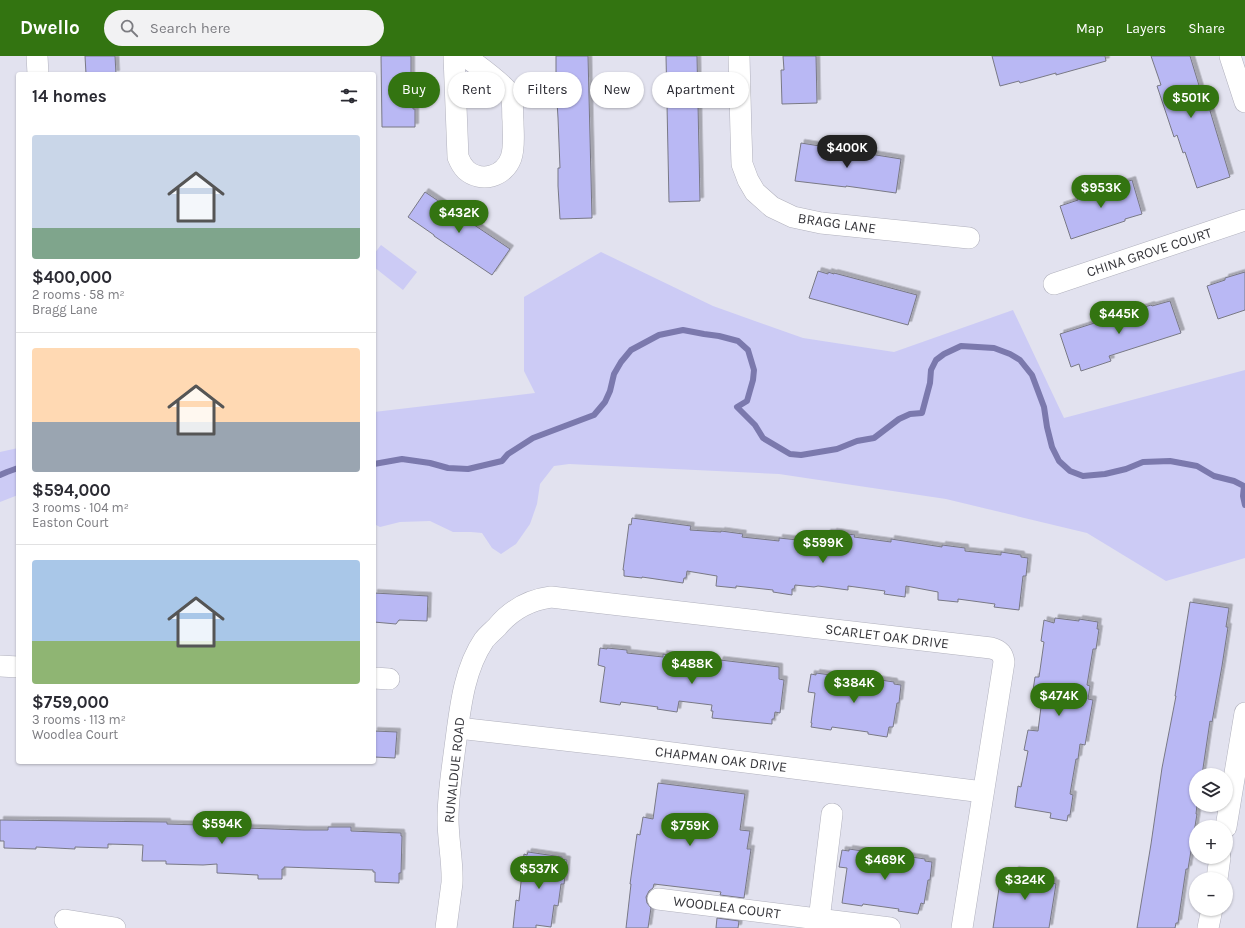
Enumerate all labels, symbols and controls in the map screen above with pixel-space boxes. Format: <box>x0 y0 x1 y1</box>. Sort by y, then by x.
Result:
search box <box>104 10 384 46</box>
text: Dwello <box>20 17 80 39</box>
icon: search <box>118 17 140 39</box>
text: Search here <box>150 19 231 37</box>
text: Map <box>1076 20 1104 37</box>
text: Layers <box>1126 20 1166 37</box>
text: Share <box>1188 20 1225 37</box>
chip: Buy <box>388 72 440 108</box>
chip: Rent <box>448 72 505 108</box>
chip: Filters <box>513 72 582 108</box>
chip: New <box>590 72 644 108</box>
chip: Apartment <box>652 72 749 108</box>
icon: filters <box>338 85 360 107</box>
pin: $501K <box>1163 85 1219 119</box>
text: 14 homes <box>32 86 107 106</box>
text: $501K <box>1172 90 1210 105</box>
pin: $400K <box>819 135 875 169</box>
text: $400K <box>826 140 868 155</box>
icon: home <box>160 161 232 233</box>
pin: $953K <box>1073 175 1129 209</box>
text: $953K <box>1080 180 1122 195</box>
pin: $432K <box>431 200 487 234</box>
text: $432K <box>438 205 480 220</box>
street label: BRAGG LANE <box>797 210 877 237</box>
street label: CHINA GROVE COURT <box>1084 224 1214 281</box>
text: $400,000 <box>32 267 112 287</box>
text: 2 rooms · 58 m² <box>32 287 125 302</box>
pin: $445K <box>1091 301 1147 335</box>
text: Bragg Lane <box>32 302 97 317</box>
text: $445K <box>1099 306 1139 321</box>
icon: home <box>160 374 232 446</box>
text: $594,000 <box>32 480 111 500</box>
text: 3 rooms · 104 m² <box>32 500 129 515</box>
text: Easton Court <box>32 515 109 530</box>
pin: $599K <box>795 530 851 564</box>
text: $599K <box>803 535 843 550</box>
icon: home <box>160 586 232 658</box>
street label: SCARLET OAK DRIVE <box>824 620 950 653</box>
pin: $488K <box>664 651 720 685</box>
text: $488K <box>671 656 713 671</box>
pin: $384K <box>826 670 882 704</box>
text: $384K <box>833 675 875 690</box>
pin: $474K <box>1031 683 1087 717</box>
text: $474K <box>1039 688 1079 703</box>
text: $759,000 <box>32 692 109 712</box>
text: 3 rooms · 113 m² <box>32 712 126 727</box>
street label: RUNALDUE ROAD <box>440 716 469 824</box>
text: Woodlea Court <box>32 727 118 742</box>
street label: CHAPMAN OAK DRIVE <box>654 743 788 776</box>
map controls <box>1189 768 1233 916</box>
button: layers <box>1189 768 1233 812</box>
pin: $594K <box>194 811 250 845</box>
pin: $759K <box>662 813 718 847</box>
text: $594K <box>202 816 242 831</box>
text: $759K <box>670 818 710 833</box>
button: + <box>1189 820 1233 864</box>
pin: $469K <box>857 847 913 881</box>
text: $469K <box>864 852 906 867</box>
pin: $537K <box>511 856 567 890</box>
text: $537K <box>519 861 559 876</box>
pin: $324K <box>997 867 1053 901</box>
text: $324K <box>1004 872 1046 887</box>
button: − <box>1189 872 1233 916</box>
street label: WOODLEA COURT <box>672 892 782 923</box>

